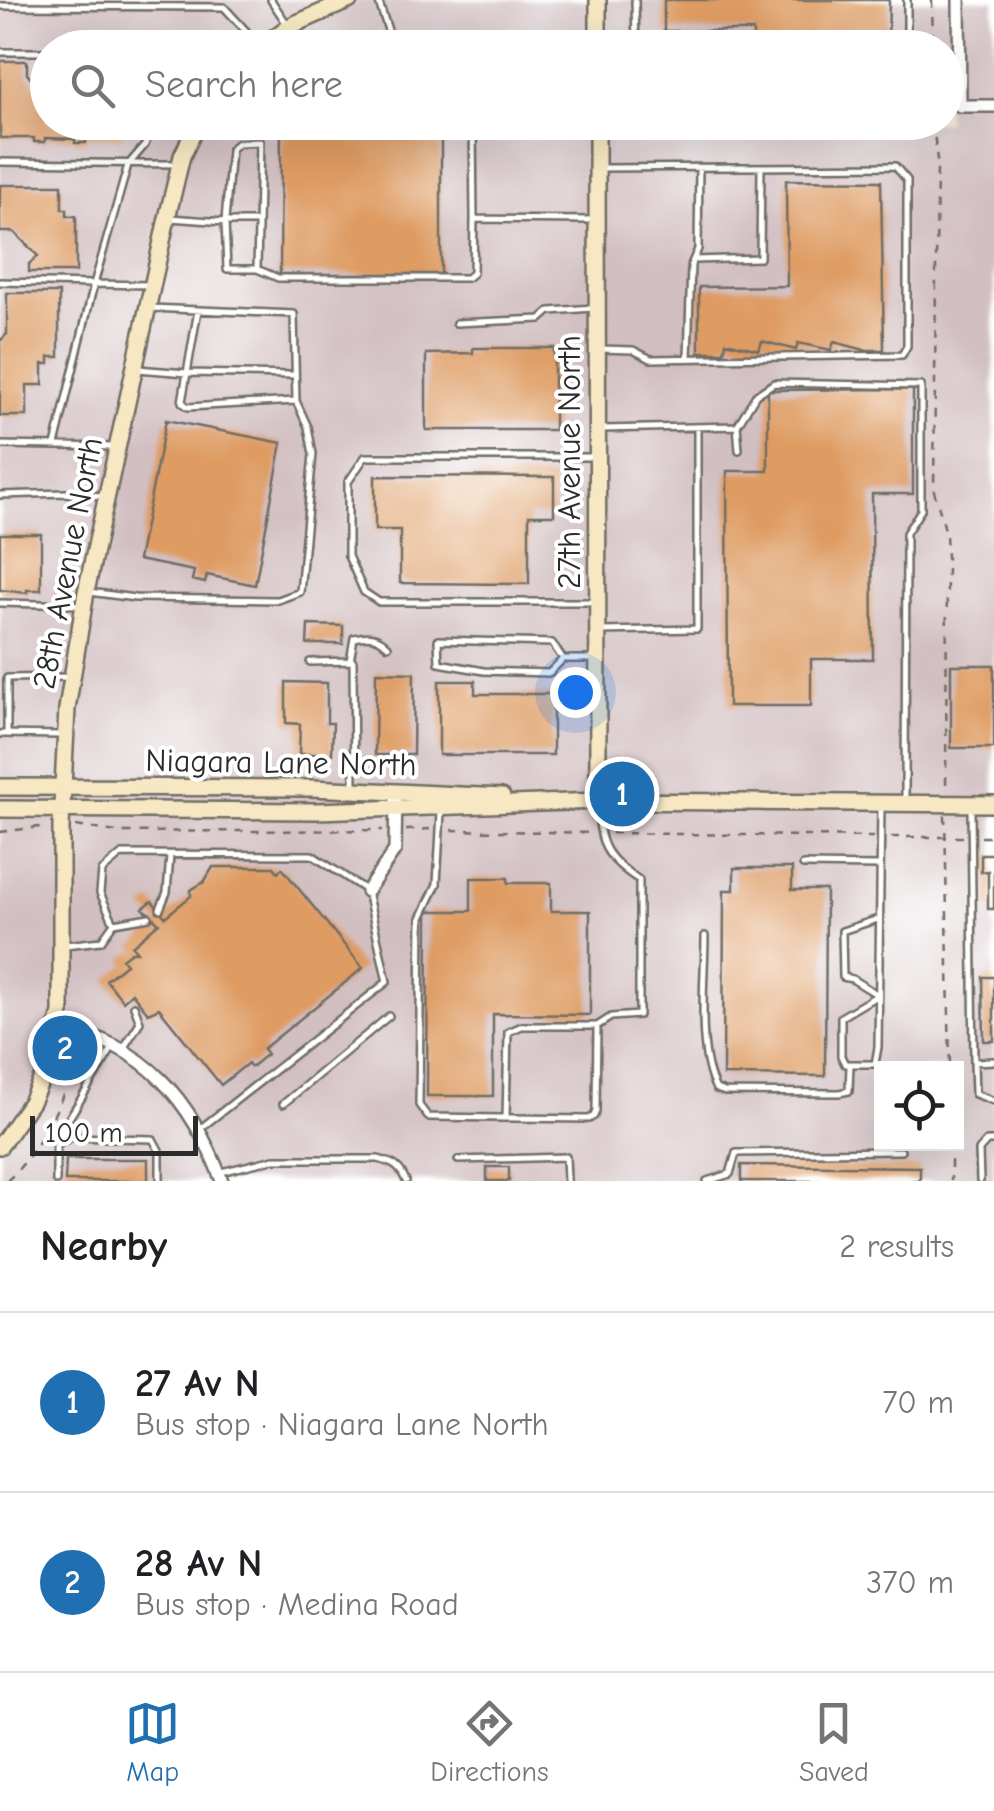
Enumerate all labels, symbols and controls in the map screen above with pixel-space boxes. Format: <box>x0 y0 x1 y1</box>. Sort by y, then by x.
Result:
search box <box>30 30 964 140</box>
icon: search <box>65 58 120 113</box>
text: Search here <box>145 63 343 107</box>
street label: 27th Avenue North <box>551 335 588 589</box>
street label: 28th Avenue North <box>25 434 110 692</box>
your location <box>550 667 601 718</box>
street label: Niagara Lane North <box>145 742 417 783</box>
pin: 1 <box>590 756 654 832</box>
pin: 2 <box>32 1010 98 1086</box>
map controls <box>874 1061 964 1151</box>
button: locate <box>874 1061 964 1151</box>
scale bar <box>30 1111 198 1156</box>
text: 100 m <box>45 1117 123 1149</box>
text: Nearby <box>40 1222 167 1271</box>
text: 2 results <box>839 1228 954 1265</box>
text: 27 Av N <box>135 1362 260 1406</box>
text: 1 <box>66 1384 79 1421</box>
text: 70 m <box>882 1384 954 1421</box>
text: Bus stop · Niagara Lane North <box>135 1406 549 1443</box>
text: 28 Av N <box>135 1542 262 1586</box>
text: 2 <box>65 1564 80 1601</box>
text: 370 m <box>866 1564 954 1601</box>
text: Bus stop · Medina Road <box>135 1586 459 1623</box>
tab: Map <box>125 1696 180 1788</box>
tab: Directions <box>430 1696 549 1788</box>
tab: Saved <box>799 1696 869 1788</box>

